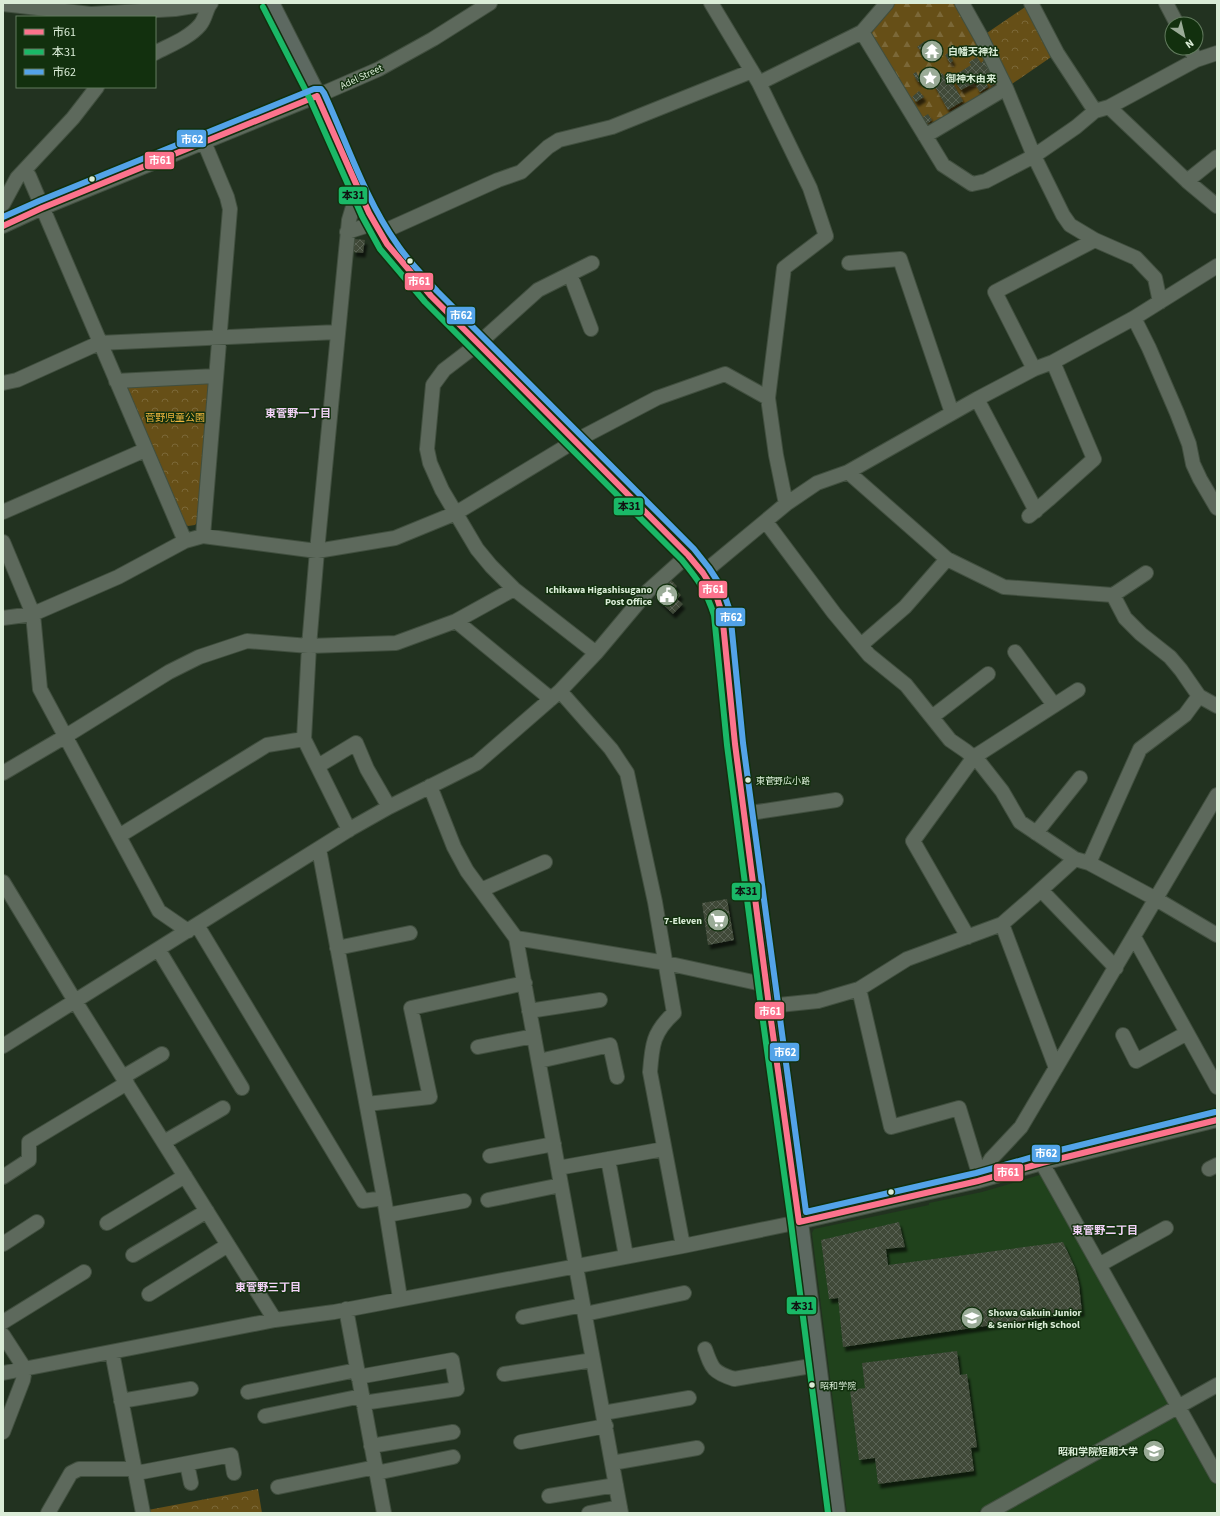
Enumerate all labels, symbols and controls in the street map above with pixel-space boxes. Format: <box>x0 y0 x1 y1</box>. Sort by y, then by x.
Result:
legend <box>16 16 156 88</box>
north arrow <box>1164 16 1204 56</box>
text: 市61 <box>52 24 76 41</box>
text: N <box>1182 36 1197 52</box>
temple icon: 白幡天神社 <box>919 38 945 64</box>
text: 本31 <box>52 44 76 61</box>
place label: 白幡天神社 <box>948 45 999 59</box>
street label: Adel Street <box>338 61 386 93</box>
text: 市62 <box>52 64 76 81</box>
place icon: 御神木由来 <box>917 65 943 91</box>
place label: 御神木由来 <box>945 72 996 86</box>
line badge: 市62 <box>176 129 207 148</box>
text: 市62 <box>181 132 203 147</box>
line badge: 市61 <box>144 151 175 170</box>
text: 市61 <box>149 153 171 168</box>
unlabelled marker <box>87 174 97 184</box>
line badge: 本31 <box>338 186 368 205</box>
text: 本31 <box>342 188 364 203</box>
unlabelled marker <box>405 256 415 266</box>
line badge: 市61 <box>404 272 434 291</box>
text: 市61 <box>408 274 430 289</box>
line badge: 市62 <box>446 306 476 325</box>
text: 市62 <box>450 308 472 323</box>
district label: 東菅野一丁目 <box>265 406 331 421</box>
park label: 菅野児童公園 <box>145 411 205 425</box>
line badge: 本31 <box>613 497 644 516</box>
text: 本31 <box>618 499 640 514</box>
line badge: 市61 <box>698 580 728 599</box>
public building icon: Ichikawa Higashisugano Post Office <box>654 582 680 608</box>
text: 市61 <box>702 582 724 597</box>
place label: Ichikawa Higashisugano Post Office <box>546 583 652 609</box>
line badge: 市62 <box>715 607 746 627</box>
text: 市62 <box>720 610 742 625</box>
marker: 東菅野広小路 <box>743 775 753 785</box>
place label: 東菅野広小路 <box>756 775 810 788</box>
line badge: 本31 <box>731 882 761 901</box>
text: 本31 <box>735 884 757 899</box>
supermarket icon: 7-Eleven <box>705 907 731 933</box>
place label: 7-Eleven <box>664 914 702 928</box>
line badge: 市61 <box>754 1001 785 1020</box>
text: 市61 <box>759 1004 781 1019</box>
line badge: 市62 <box>769 1042 800 1062</box>
text: 市62 <box>774 1045 796 1060</box>
line badge: 市62 <box>1031 1144 1061 1163</box>
text: 市62 <box>1035 1146 1057 1161</box>
line badge: 市61 <box>993 1163 1024 1182</box>
text: 市61 <box>997 1165 1019 1180</box>
unlabelled marker <box>886 1187 896 1197</box>
district label: 東菅野二丁目 <box>1072 1223 1138 1238</box>
district label: 東菅野三丁目 <box>235 1280 301 1295</box>
line badge: 本31 <box>786 1296 817 1315</box>
text: 本31 <box>791 1299 813 1314</box>
school or university icon: Showa Gakuin Junior & Senior High School <box>959 1305 985 1331</box>
place label: Showa Gakuin Junior & Senior High School <box>988 1306 1082 1332</box>
marker: 昭和学院 <box>807 1380 817 1390</box>
place label: 昭和学院 <box>820 1380 856 1393</box>
school or university icon: 昭和学院短期大学 <box>1141 1438 1167 1464</box>
place label: 昭和学院短期大学 <box>1058 1445 1138 1459</box>

